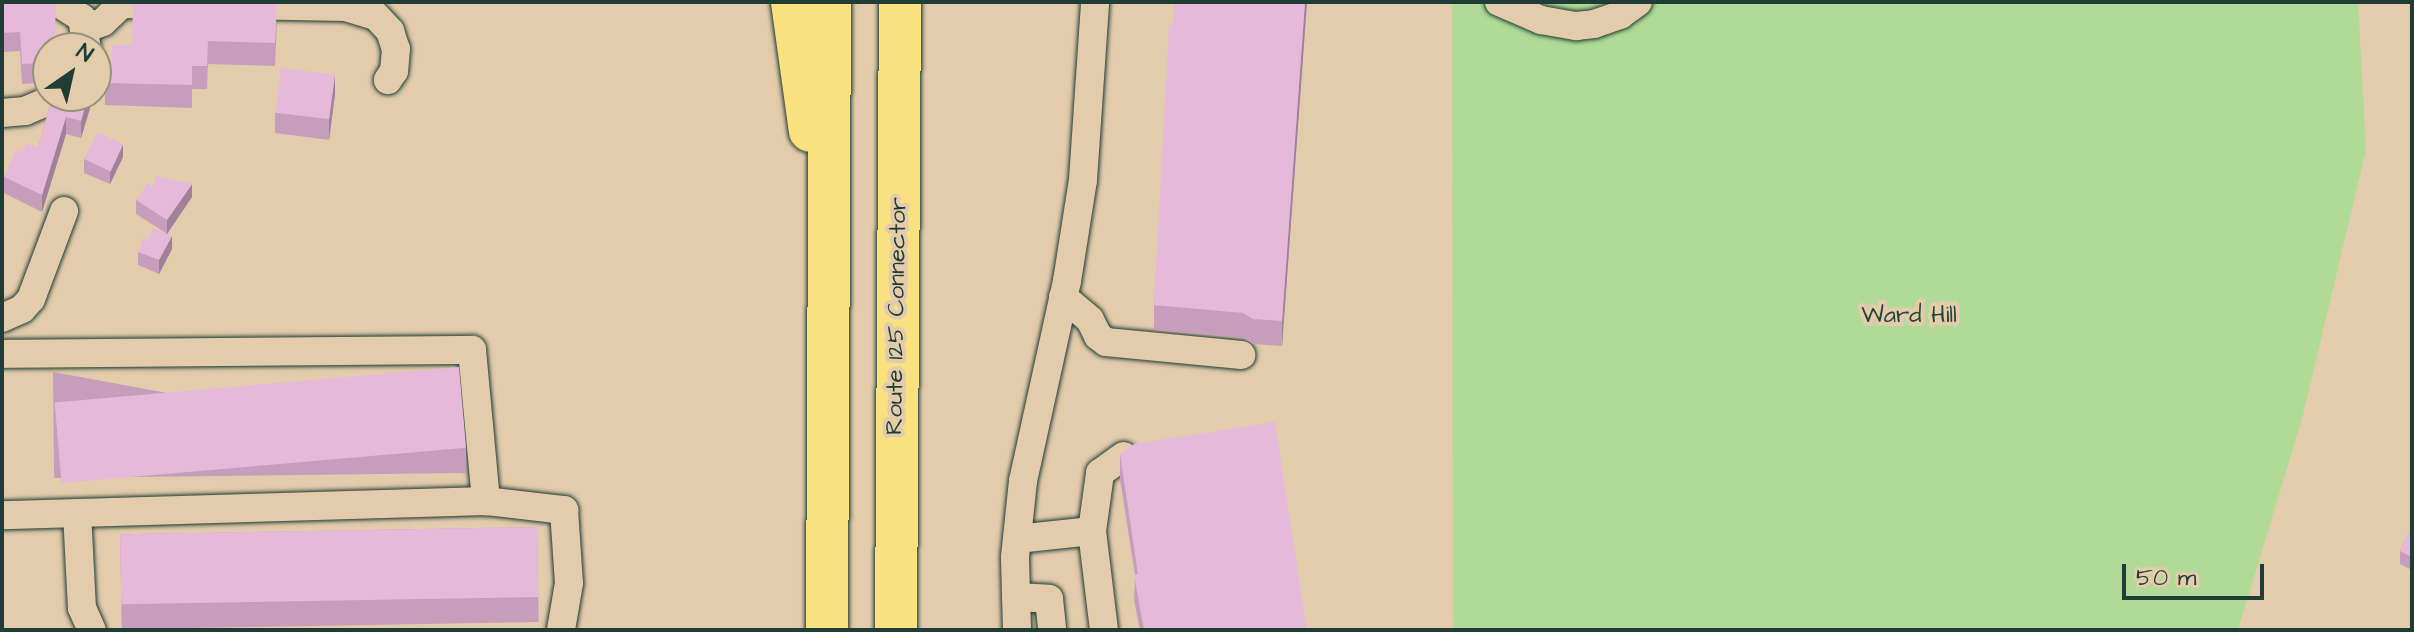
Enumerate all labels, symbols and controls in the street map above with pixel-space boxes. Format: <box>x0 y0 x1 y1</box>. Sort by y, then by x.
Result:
north arrow <box>32 32 112 112</box>
text: N <box>70 37 99 70</box>
street label: Route 125 Connector <box>881 197 913 435</box>
park label: Ward Hill <box>1861 302 1957 330</box>
scale bar <box>2126 548 2268 598</box>
text: 50 m <box>2136 561 2196 595</box>

